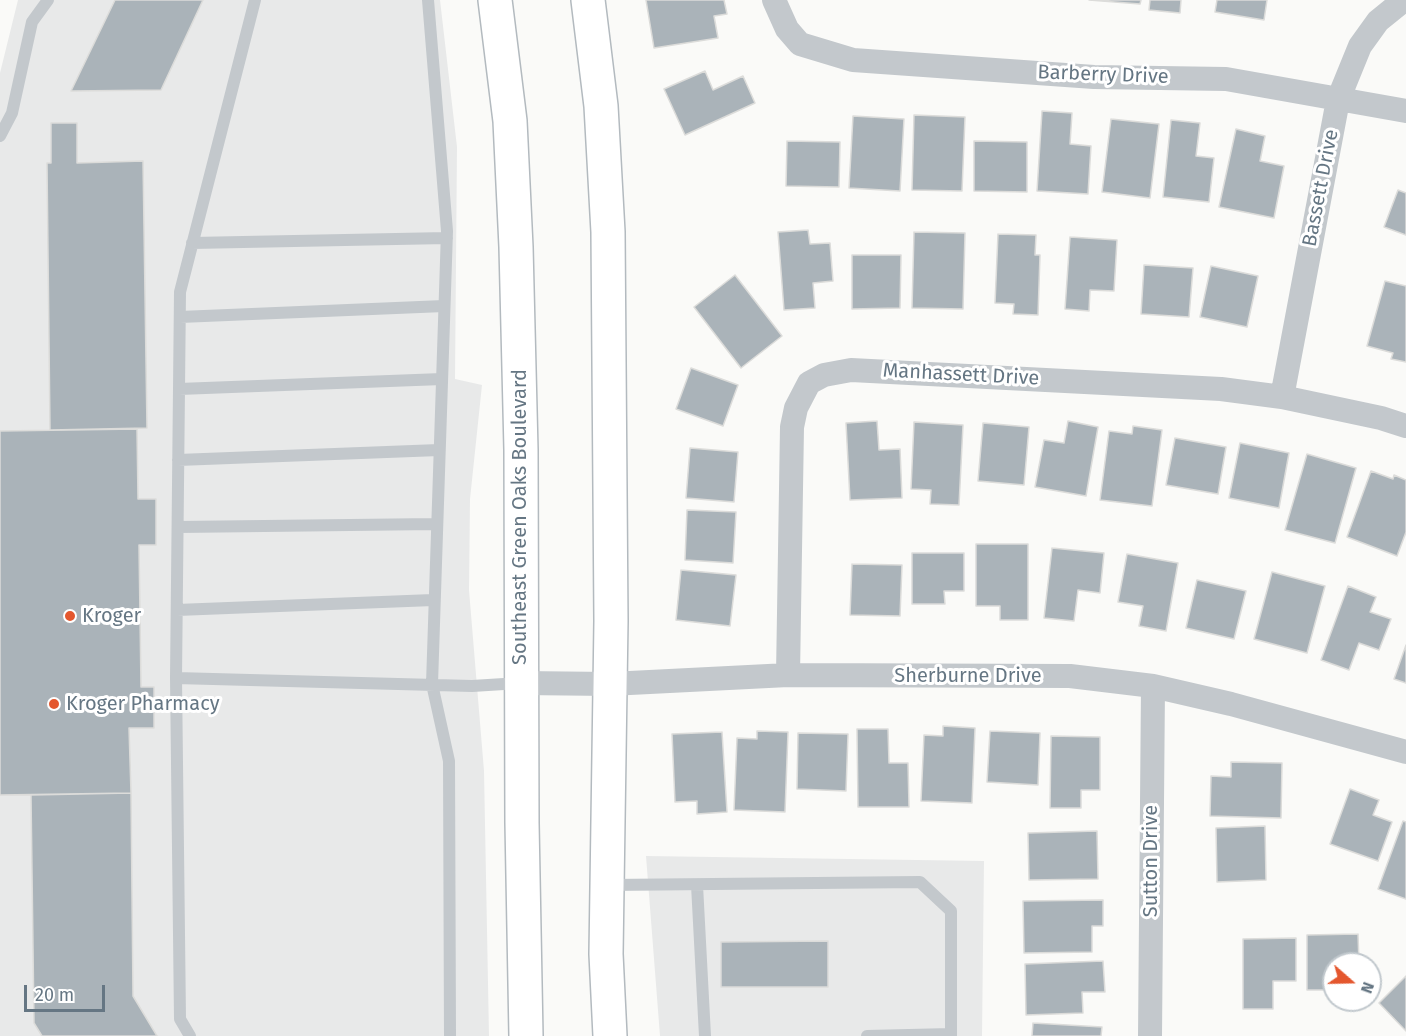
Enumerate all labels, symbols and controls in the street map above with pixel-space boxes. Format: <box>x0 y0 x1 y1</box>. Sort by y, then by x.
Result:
street label: Barberry Drive <box>1037 61 1169 89</box>
street label: Bassett Drive <box>1298 127 1344 249</box>
street label: Manhassett Drive <box>882 359 1040 391</box>
street label: Southeast Green Oaks Boulevard <box>508 369 532 665</box>
place label: Kroger <box>82 604 141 628</box>
marker: Kroger <box>63 609 77 623</box>
street label: Sherburne Drive <box>894 664 1042 688</box>
place label: Kroger Pharmacy <box>66 692 220 716</box>
marker: Kroger Pharmacy <box>47 697 61 711</box>
street label: Sutton Drive <box>1139 805 1163 917</box>
north arrow <box>1322 952 1382 1012</box>
scale bar <box>27 973 108 1011</box>
text: N <box>1357 979 1378 996</box>
text: 20 m <box>35 984 74 1006</box>

